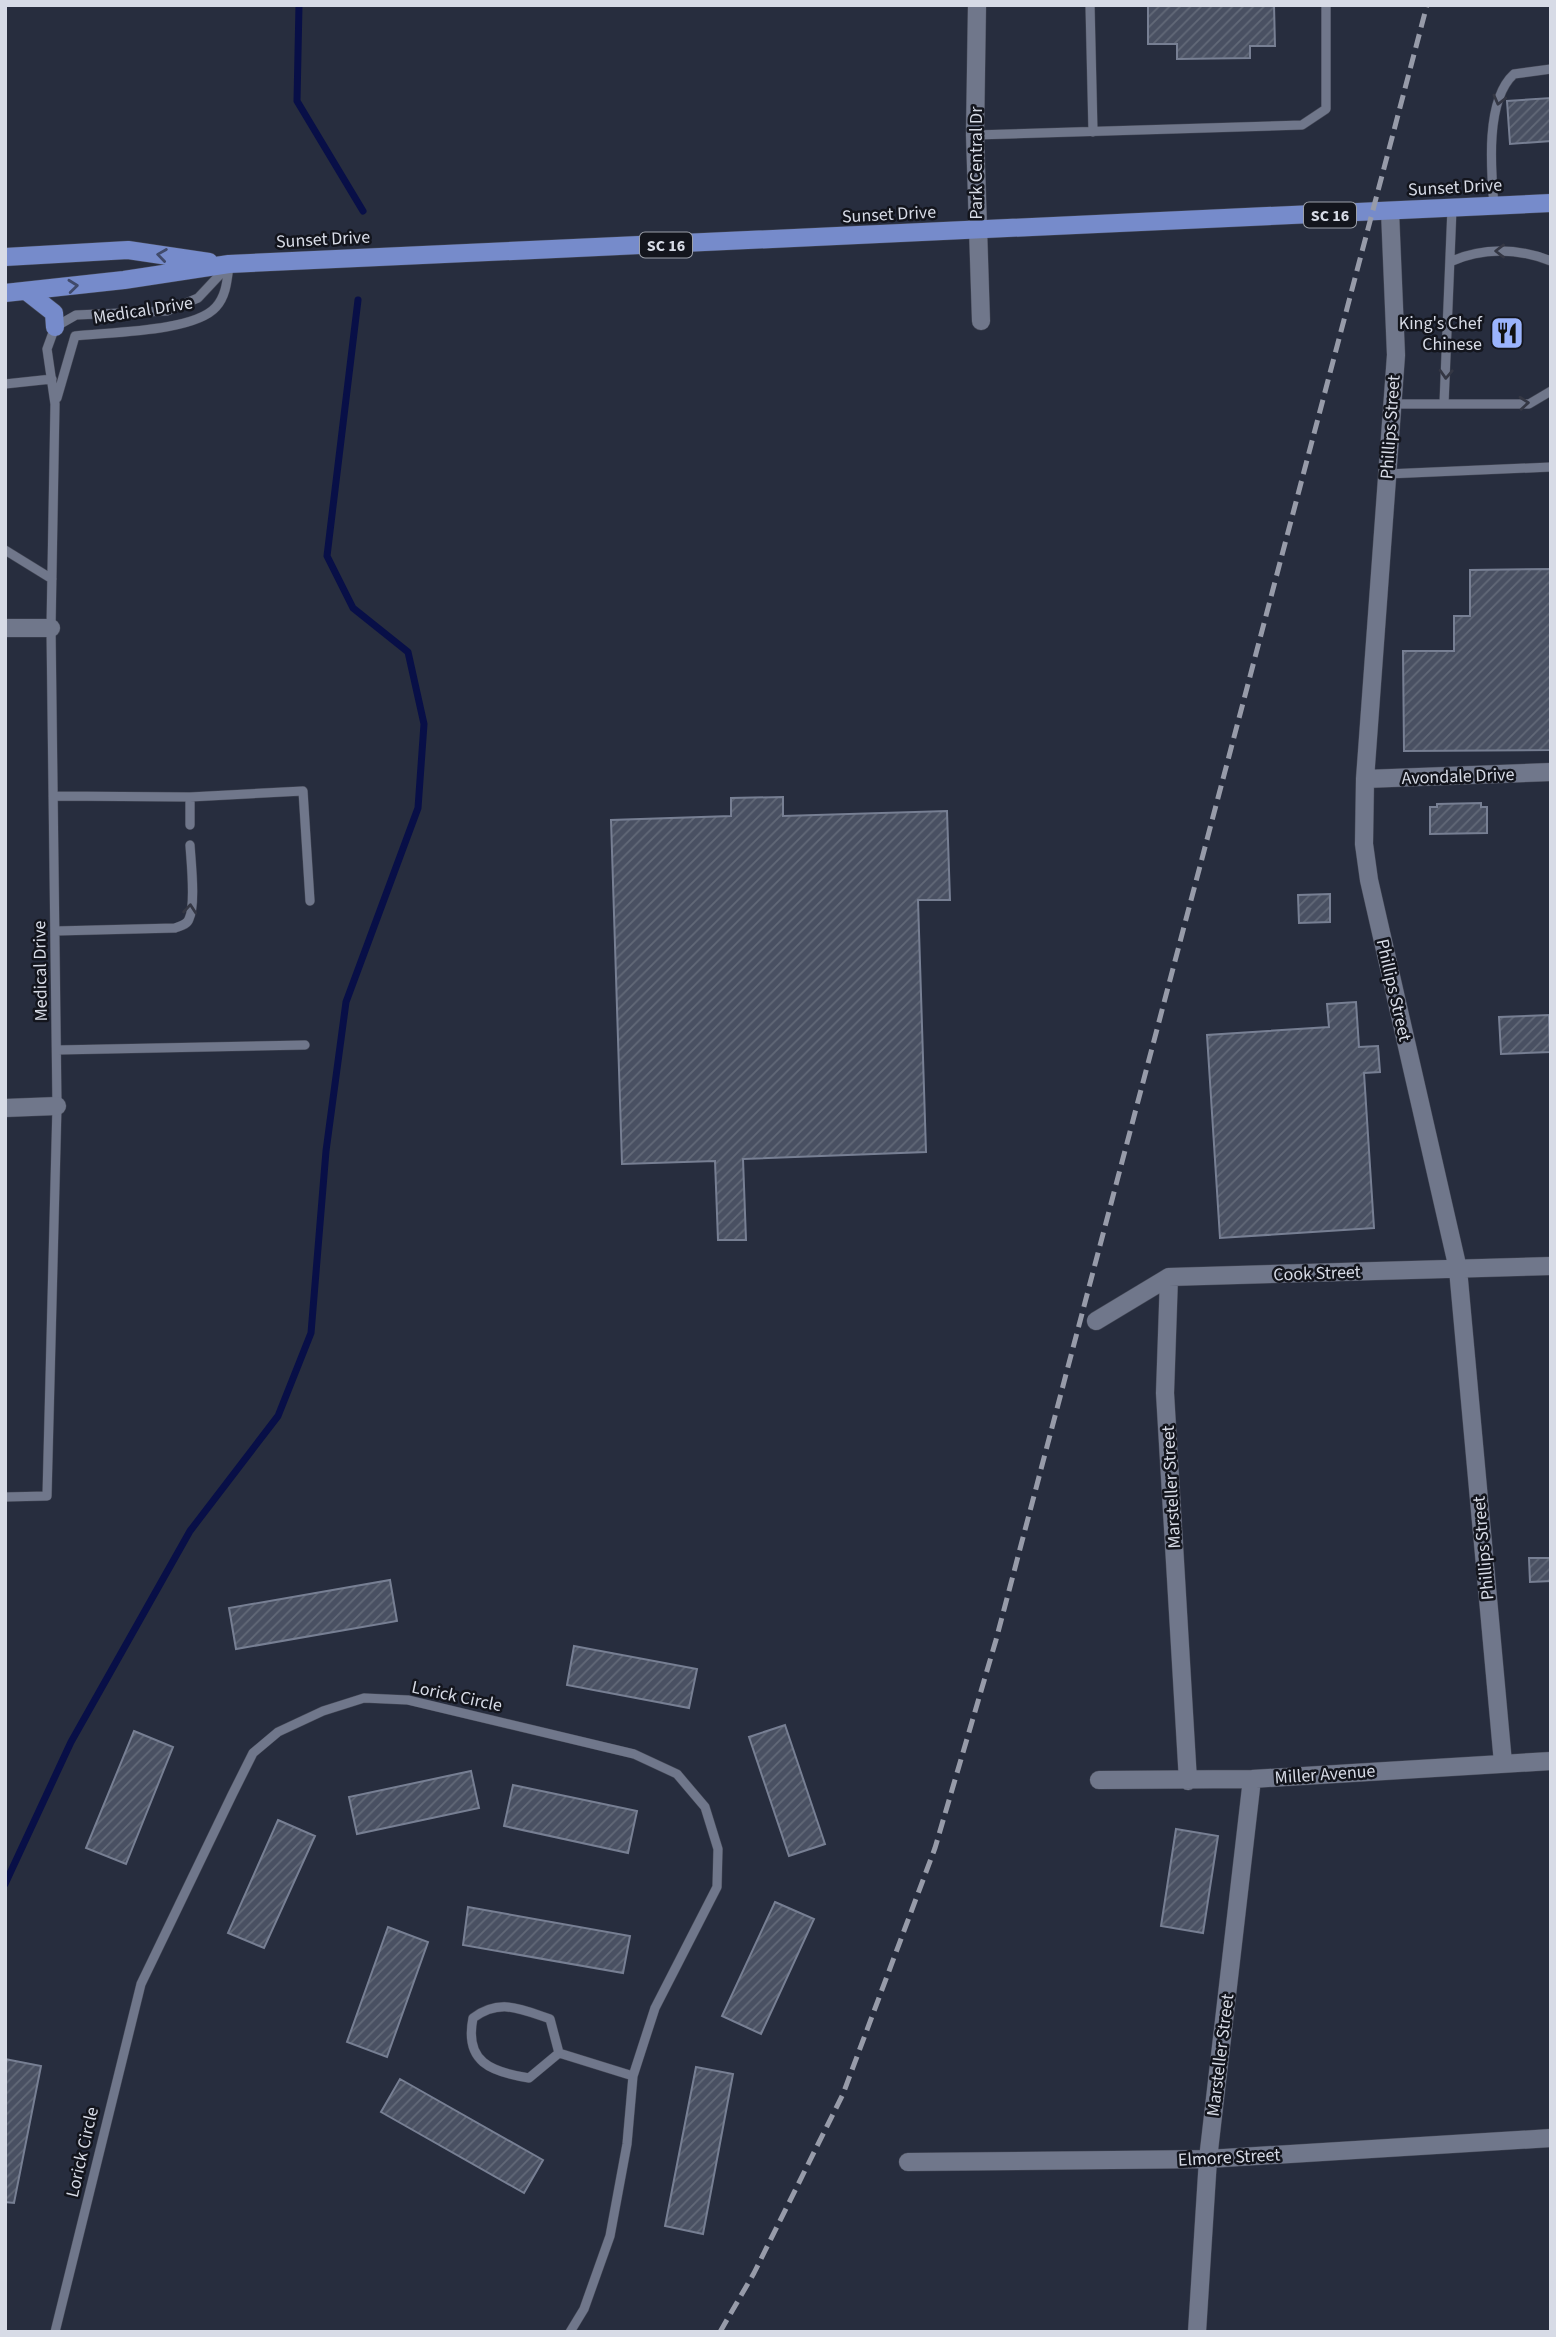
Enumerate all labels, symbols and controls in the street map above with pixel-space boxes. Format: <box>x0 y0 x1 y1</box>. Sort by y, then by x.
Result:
one-way arrow <box>1493 94 1507 106</box>
street label: Park Central Dr <box>964 106 989 219</box>
street label: Sunset Drive <box>1407 173 1503 202</box>
street label: Sunset Drive <box>841 200 937 229</box>
road number: SC 16 <box>1304 202 1356 228</box>
street label: Sunset Drive <box>275 225 371 254</box>
road number: SC 16 <box>640 232 692 258</box>
one-way arrow <box>1494 243 1505 259</box>
one-way arrow <box>156 248 168 263</box>
one-way arrow <box>67 278 79 293</box>
street label: Medical Drive <box>91 290 195 331</box>
place label: King's Chef Chinese <box>1399 311 1483 357</box>
restaurant icon: King's Chef Chinese <box>1488 314 1526 352</box>
one-way arrow <box>1439 369 1454 380</box>
street label: Phillips Street <box>1374 374 1407 480</box>
one-way arrow <box>1518 395 1530 410</box>
street label: Avondale Drive <box>1401 762 1515 791</box>
one-way arrow <box>182 903 197 914</box>
street label: Medical Drive <box>27 920 54 1022</box>
street label: Phillips Street <box>1370 937 1417 1044</box>
street label: Cook Street <box>1273 1259 1361 1288</box>
street label: Marsteller Street <box>1156 1425 1187 1549</box>
street label: Phillips Street <box>1467 1495 1500 1601</box>
street label: Lorick Circle <box>409 1675 505 1718</box>
street label: Miller Avenue <box>1274 1759 1376 1790</box>
street label: Marsteller Street <box>1201 1992 1240 2118</box>
street label: Lorick Circle <box>60 2104 105 2200</box>
street label: Elmore Street <box>1177 2142 1281 2173</box>

